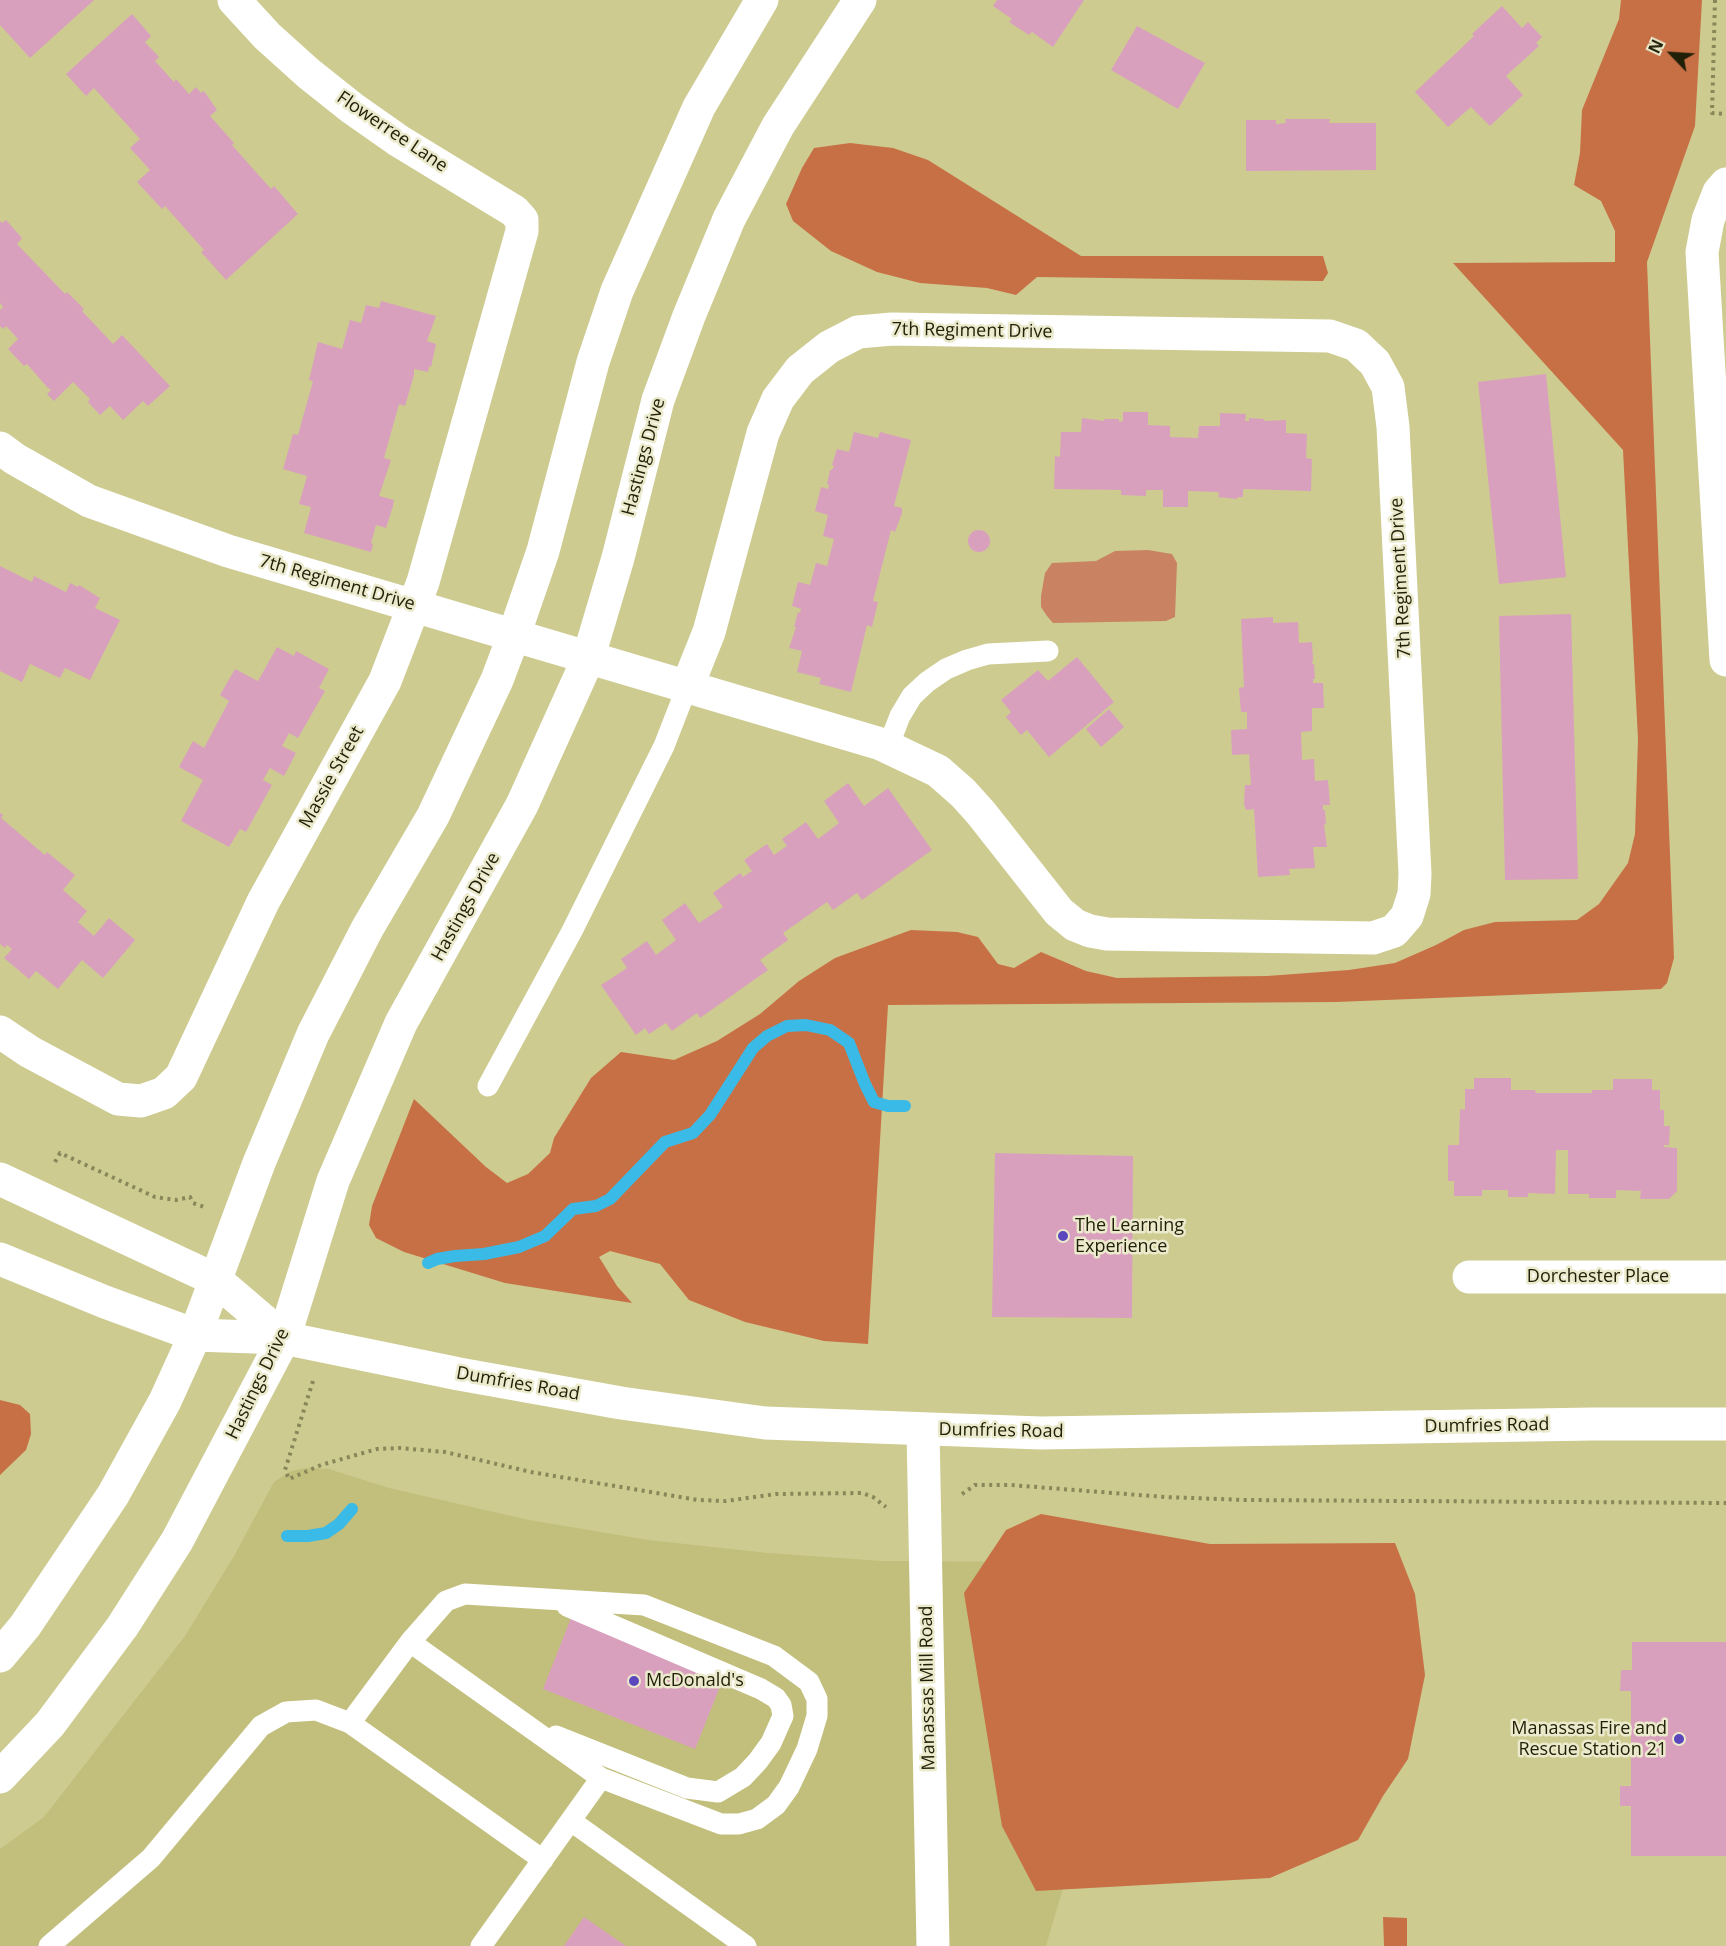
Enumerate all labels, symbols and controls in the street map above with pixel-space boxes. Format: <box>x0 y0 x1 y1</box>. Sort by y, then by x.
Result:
north arrow <box>1642 24 1702 84</box>
text: N <box>1643 36 1668 57</box>
street label: Flowerree Lane <box>333 87 451 177</box>
street label: 7th Regiment Drive <box>891 319 1053 343</box>
street label: Hastings Drive <box>618 396 670 518</box>
street label: 7th Regiment Drive <box>1386 497 1416 659</box>
street label: 7th Regiment Drive <box>257 550 417 616</box>
street label: Massie Street <box>295 722 369 832</box>
street label: Hastings Drive <box>427 849 505 965</box>
place label: The Learning Experience <box>1075 1215 1184 1258</box>
marker: The Learning Experience <box>1056 1229 1070 1243</box>
street label: Dorchester Place <box>1527 1266 1669 1288</box>
street label: Hastings Drive <box>222 1325 294 1443</box>
street label: Dumfries Road <box>455 1363 581 1405</box>
street label: Dumfries Road <box>1424 1414 1550 1438</box>
street label: Dumfries Road <box>938 1419 1064 1443</box>
street label: Manassas Mill Road <box>916 1605 940 1771</box>
place label: McDonald's <box>646 1670 744 1692</box>
marker: McDonald's <box>627 1674 641 1688</box>
place label: Manassas Fire and Rescue Station 21 <box>1511 1718 1667 1760</box>
marker: Manassas Fire and Rescue Station 21 <box>1672 1732 1686 1746</box>

